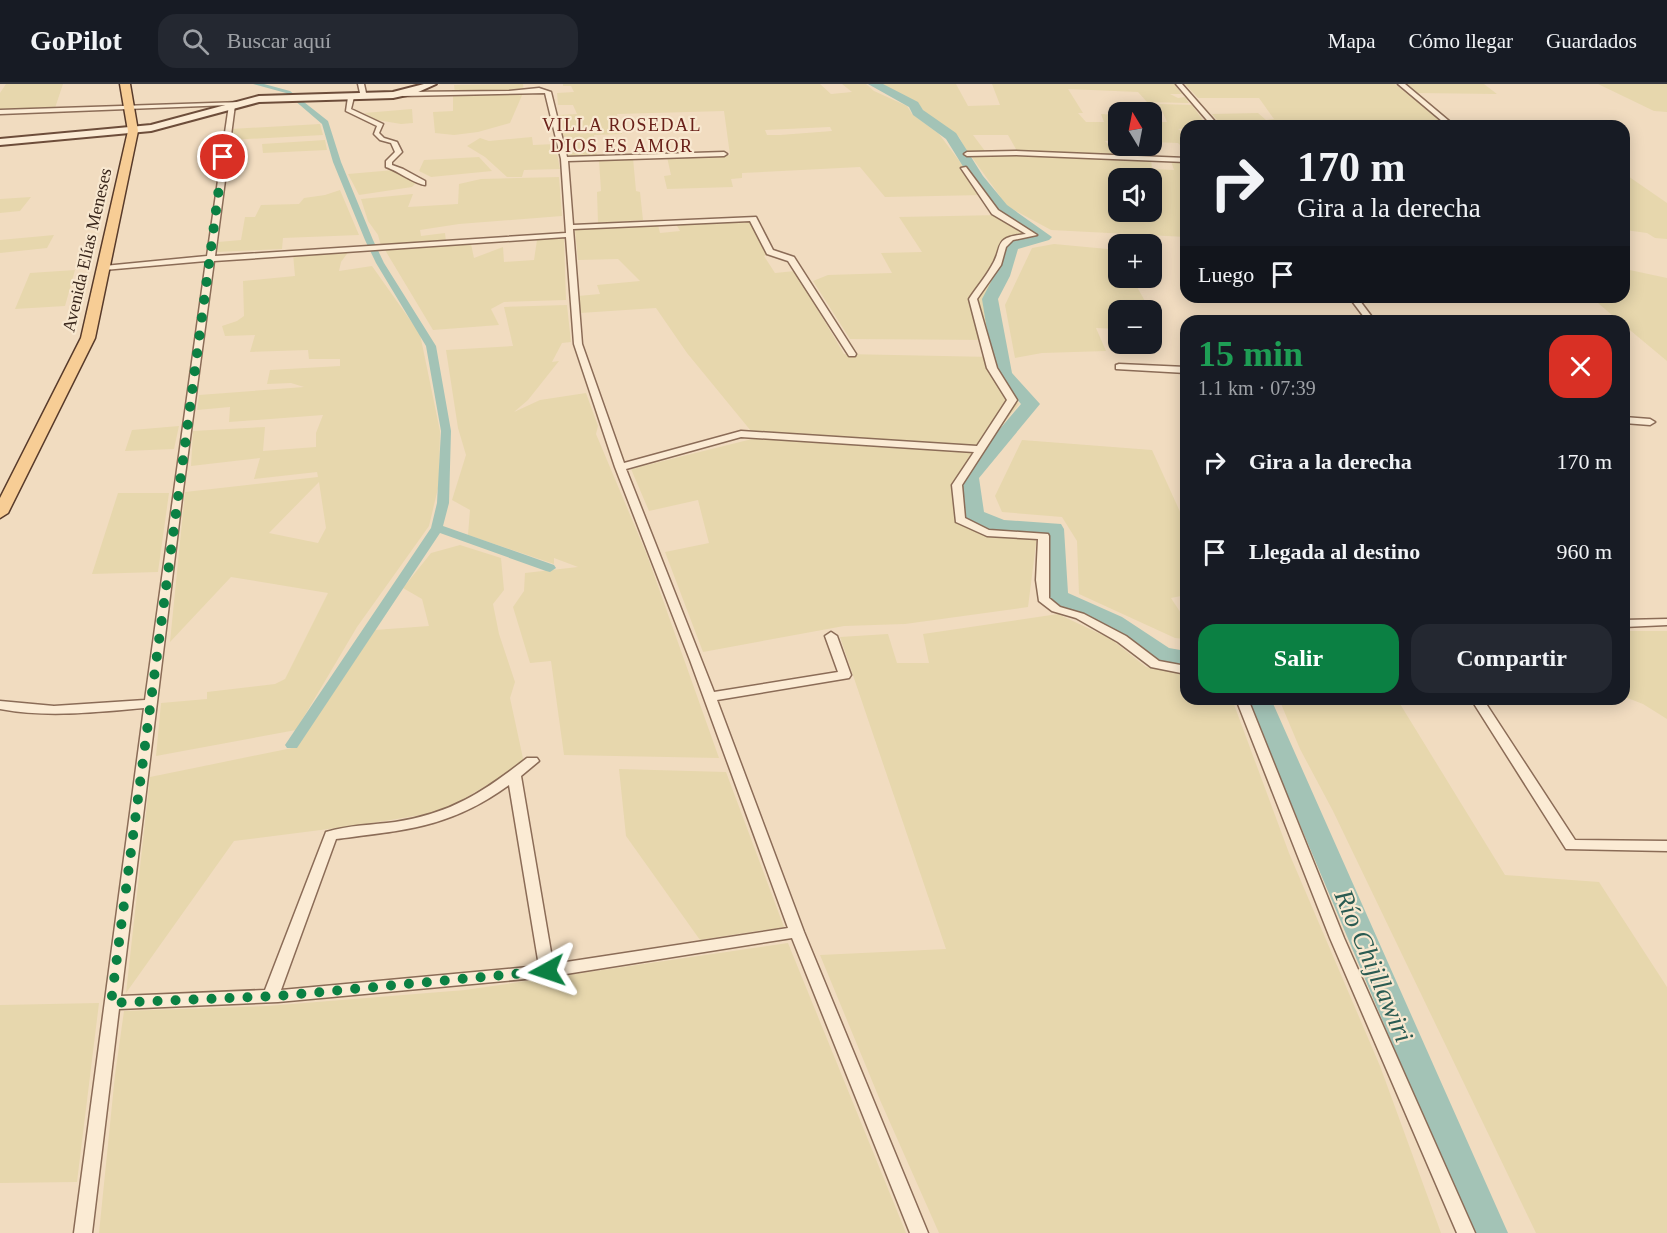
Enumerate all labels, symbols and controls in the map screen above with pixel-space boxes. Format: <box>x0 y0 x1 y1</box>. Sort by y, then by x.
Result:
search box <box>158 14 578 68</box>
text: GoPilot <box>30 25 122 56</box>
icon: search <box>179 25 212 58</box>
text: Buscar aquí <box>227 28 331 53</box>
text: Mapa <box>1328 29 1376 53</box>
text: Cómo llegar <box>1409 29 1513 53</box>
text: Guardados <box>1546 29 1637 53</box>
north arrow <box>1108 102 1162 156</box>
map controls <box>1108 102 1162 354</box>
district label: VILLA ROSEDAL DIOS ES AMOR <box>542 115 702 156</box>
pin <box>197 131 248 182</box>
icon: arrive <box>206 140 239 173</box>
icon: right <box>1198 144 1276 222</box>
text: 170 m <box>1297 144 1406 190</box>
street label: Avenida Elías Meneses <box>58 166 116 334</box>
button: sound <box>1108 168 1162 222</box>
text: Gira a la derecha <box>1297 193 1481 223</box>
button: + <box>1108 234 1162 288</box>
icon: arrive <box>1266 258 1299 291</box>
text: Luego <box>1198 262 1254 287</box>
button: − <box>1108 300 1162 354</box>
text: 15 min <box>1198 334 1303 374</box>
button: close <box>1549 335 1612 398</box>
text: 1.1 km · 07:39 <box>1198 377 1316 399</box>
icon: right <box>1198 446 1231 479</box>
text: Gira a la derecha <box>1249 449 1412 474</box>
text: 170 m <box>1556 449 1612 474</box>
icon: arrive <box>1198 536 1231 569</box>
text: Llegada al destino <box>1249 539 1420 564</box>
text: 960 m <box>1556 539 1612 564</box>
button: Salir <box>1198 624 1399 693</box>
button: Compartir <box>1411 624 1612 693</box>
water label: Río Chijllawiri <box>1328 884 1420 1047</box>
position arrow <box>515 939 579 1003</box>

